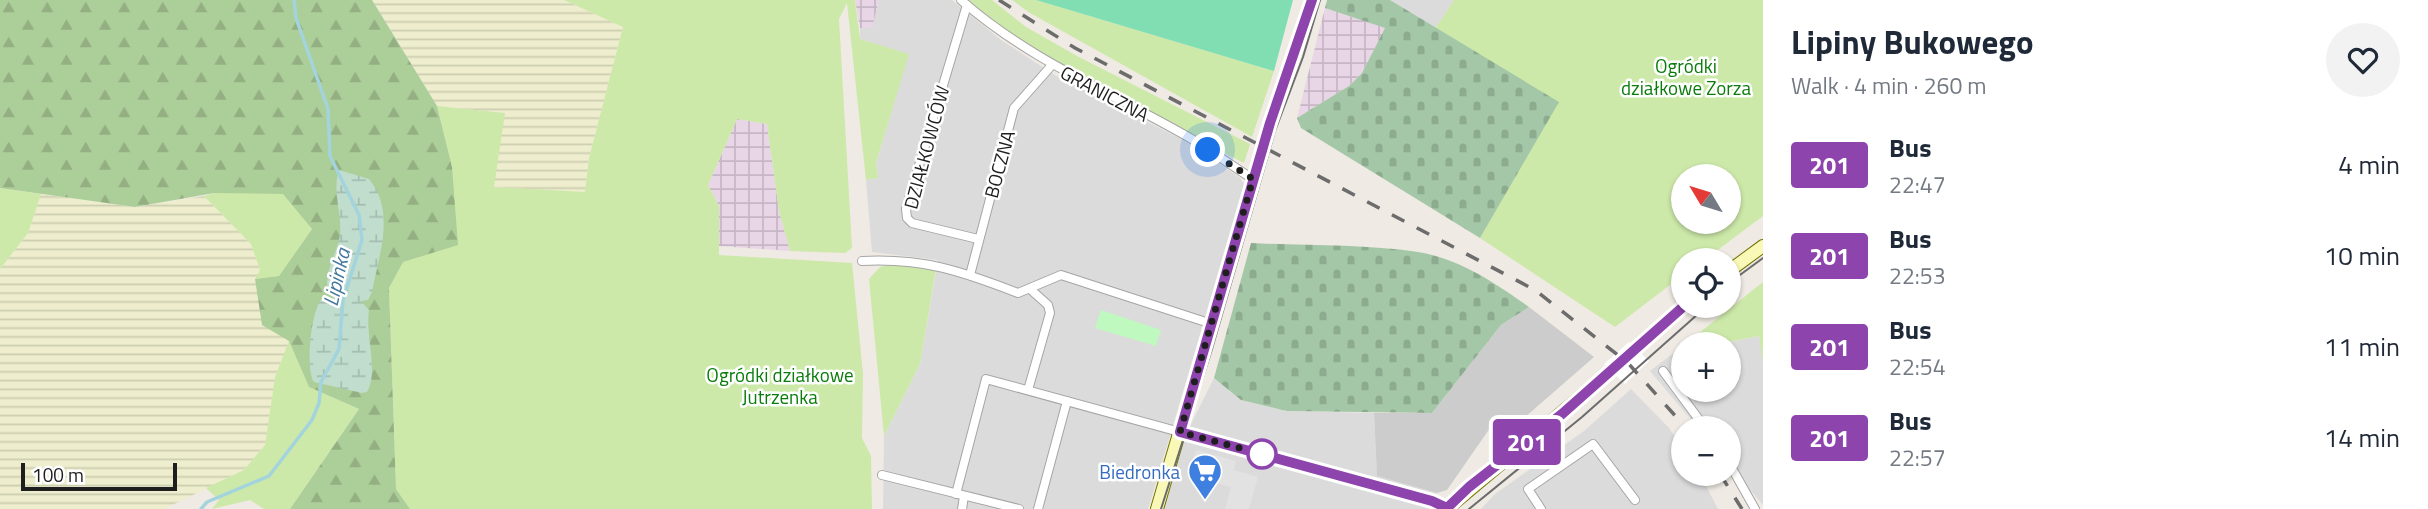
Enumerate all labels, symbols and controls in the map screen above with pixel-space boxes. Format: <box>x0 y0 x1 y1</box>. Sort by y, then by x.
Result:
text: Lipiny Bukowego <box>1791 17 2033 67</box>
button: heart <box>2326 23 2400 97</box>
park label: Ogródki działkowe Zorza <box>1621 51 1751 102</box>
street label: GRANICZNA <box>1055 57 1155 129</box>
text: Walk · 4 min · 260 m <box>1791 68 1987 103</box>
street label: DZIAŁKOWCÓW <box>896 82 956 212</box>
street label: BOCZNA <box>976 127 1022 201</box>
text: Bus <box>1889 128 1931 167</box>
your location <box>1190 132 1225 167</box>
text: 4 min <box>2338 145 2400 184</box>
text: 201 <box>1809 147 1850 183</box>
north arrow <box>1671 164 1741 234</box>
map controls <box>1671 164 1741 486</box>
text: 22:47 <box>1889 167 1946 202</box>
text: Bus <box>1889 219 1931 258</box>
text: 10 min <box>2324 236 2400 275</box>
text: 201 <box>1809 238 1850 274</box>
water label: Lipinka <box>314 244 358 309</box>
button: locate <box>1671 248 1741 318</box>
text: 22:53 <box>1889 258 1946 293</box>
text: Bus <box>1889 310 1931 349</box>
text: 11 min <box>2324 327 2400 366</box>
text: 201 <box>1809 329 1850 365</box>
button: + <box>1671 332 1741 402</box>
text: 22:54 <box>1889 349 1946 384</box>
park label: Ogródki działkowe Jutrzenka <box>706 360 854 411</box>
text: Bus <box>1889 401 1931 440</box>
button: − <box>1671 416 1741 486</box>
text: 14 min <box>2324 418 2400 457</box>
line badge: 201 <box>1487 419 1567 465</box>
text: 201 <box>1809 420 1850 456</box>
text: 201 <box>1507 424 1547 460</box>
unlabelled marker <box>1247 439 1277 469</box>
text: 22:57 <box>1889 440 1946 475</box>
supermarket icon: Biedronka <box>1186 452 1224 501</box>
place label: Biedronka <box>1099 457 1180 486</box>
scale bar <box>21 460 177 492</box>
text: 100 m <box>32 460 84 489</box>

